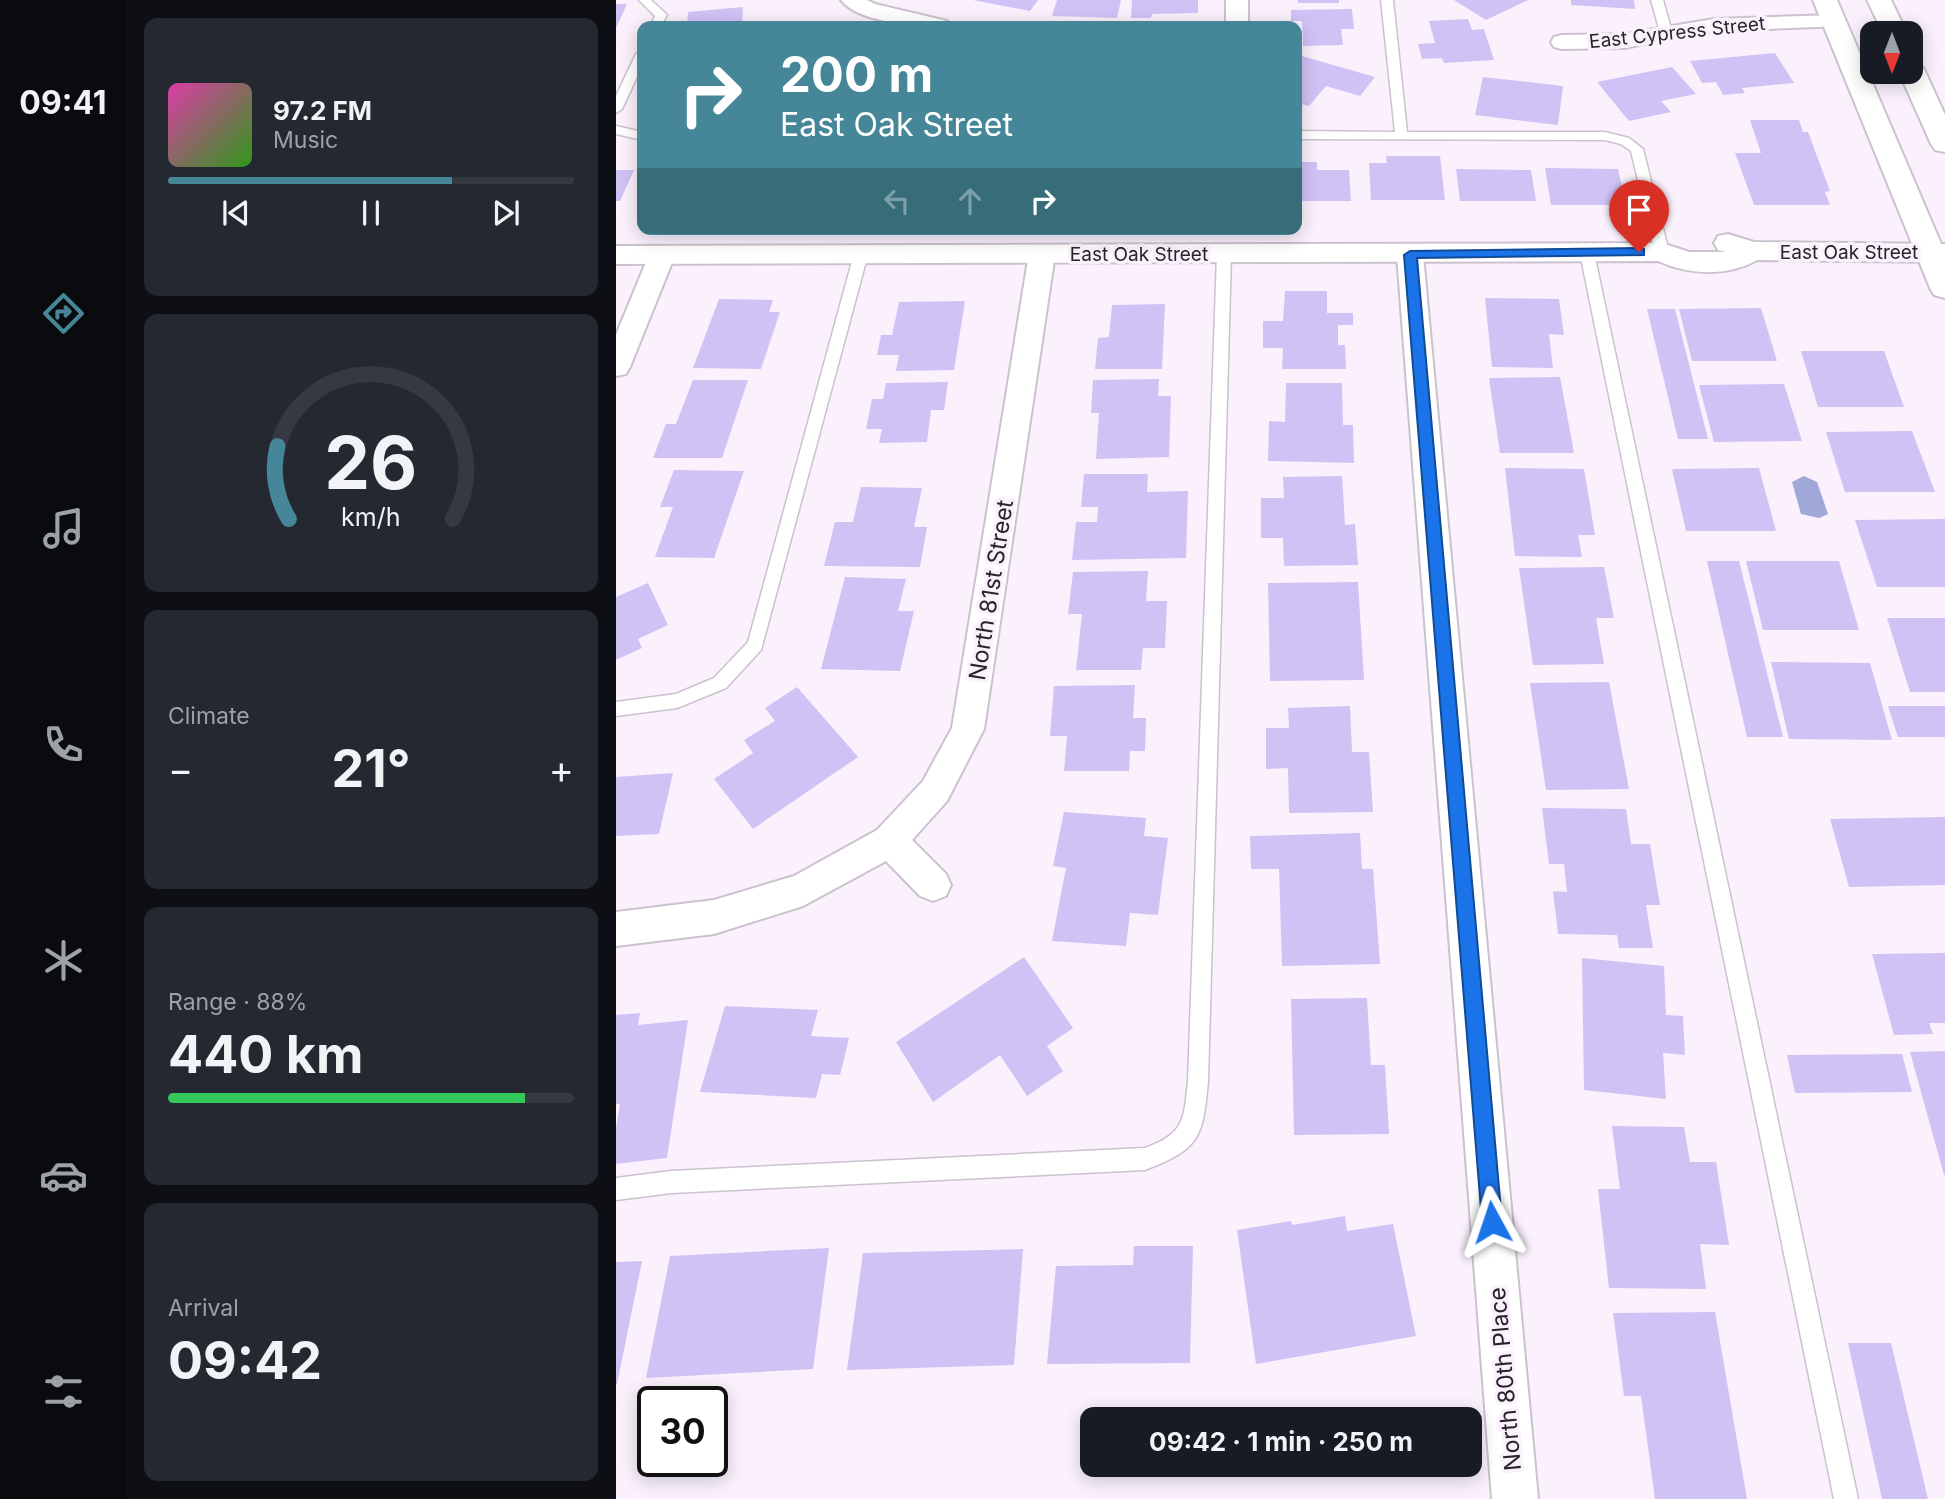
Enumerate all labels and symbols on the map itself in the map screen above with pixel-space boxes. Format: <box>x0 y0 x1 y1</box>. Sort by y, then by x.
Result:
street label: East Cypress Street <box>1588 12 1766 53</box>
north arrow <box>1860 21 1923 84</box>
pin <box>1609 180 1669 252</box>
street label: East Oak Street <box>1780 241 1918 264</box>
street label: East Oak Street <box>1070 243 1208 266</box>
street label: North 81st Street <box>963 497 1019 682</box>
position arrow <box>1455 1185 1529 1259</box>
street label: North 80th Place <box>1483 1286 1527 1472</box>
speed limit sign: 30 <box>637 1386 728 1477</box>

